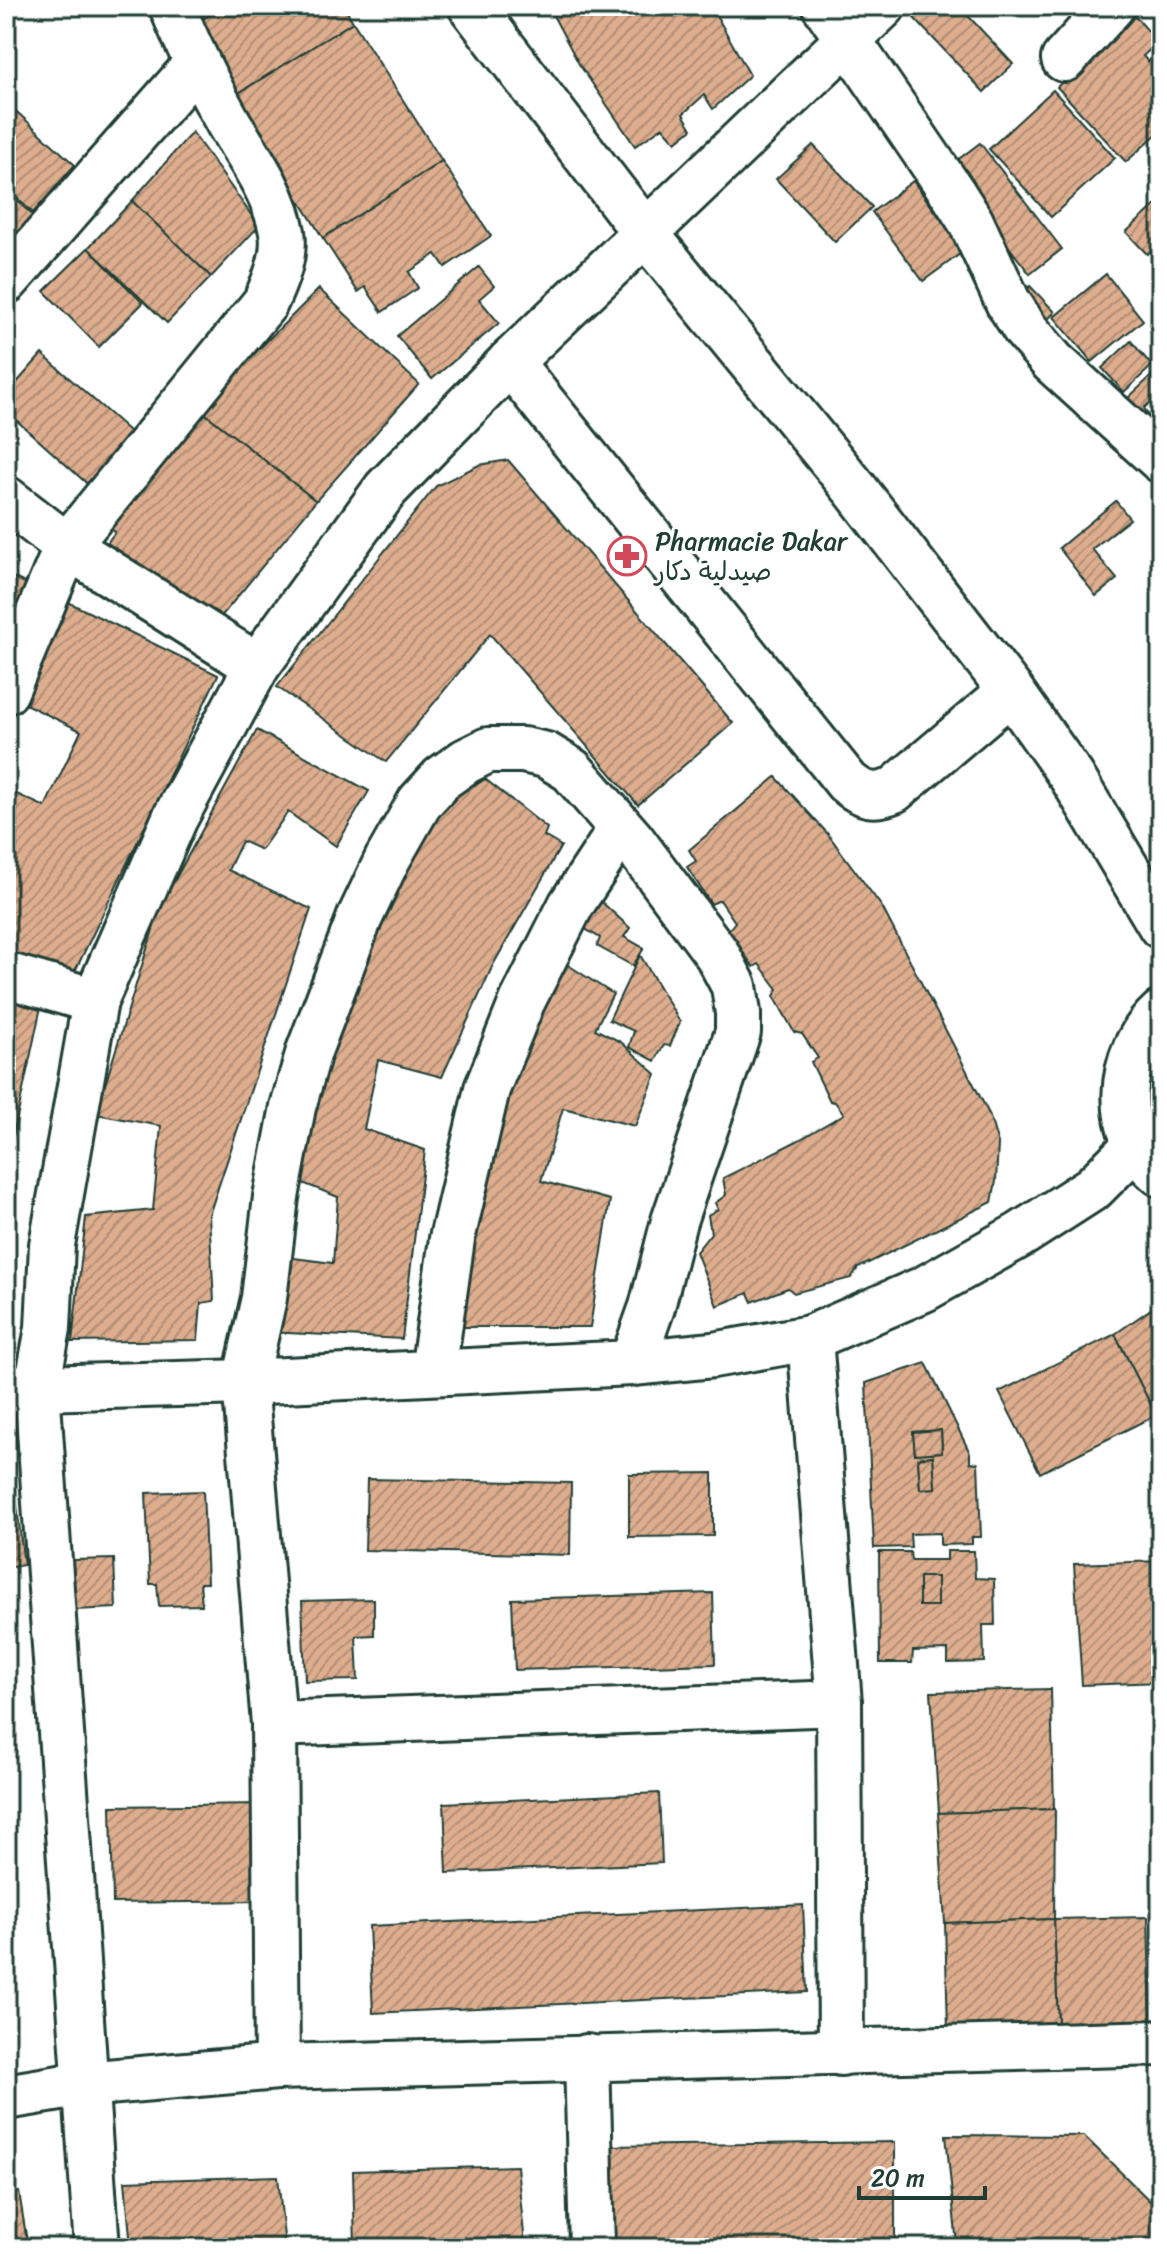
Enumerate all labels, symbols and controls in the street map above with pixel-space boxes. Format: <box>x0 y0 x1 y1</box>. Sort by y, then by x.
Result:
place label: Pharmacie Dakar صيدلية دكار <box>653 518 849 594</box>
pharmacy icon: Pharmacie Dakar صيدلية دكار <box>606 535 648 577</box>
scale bar <box>859 2150 985 2200</box>
text: 20 m <box>871 2157 925 2199</box>

